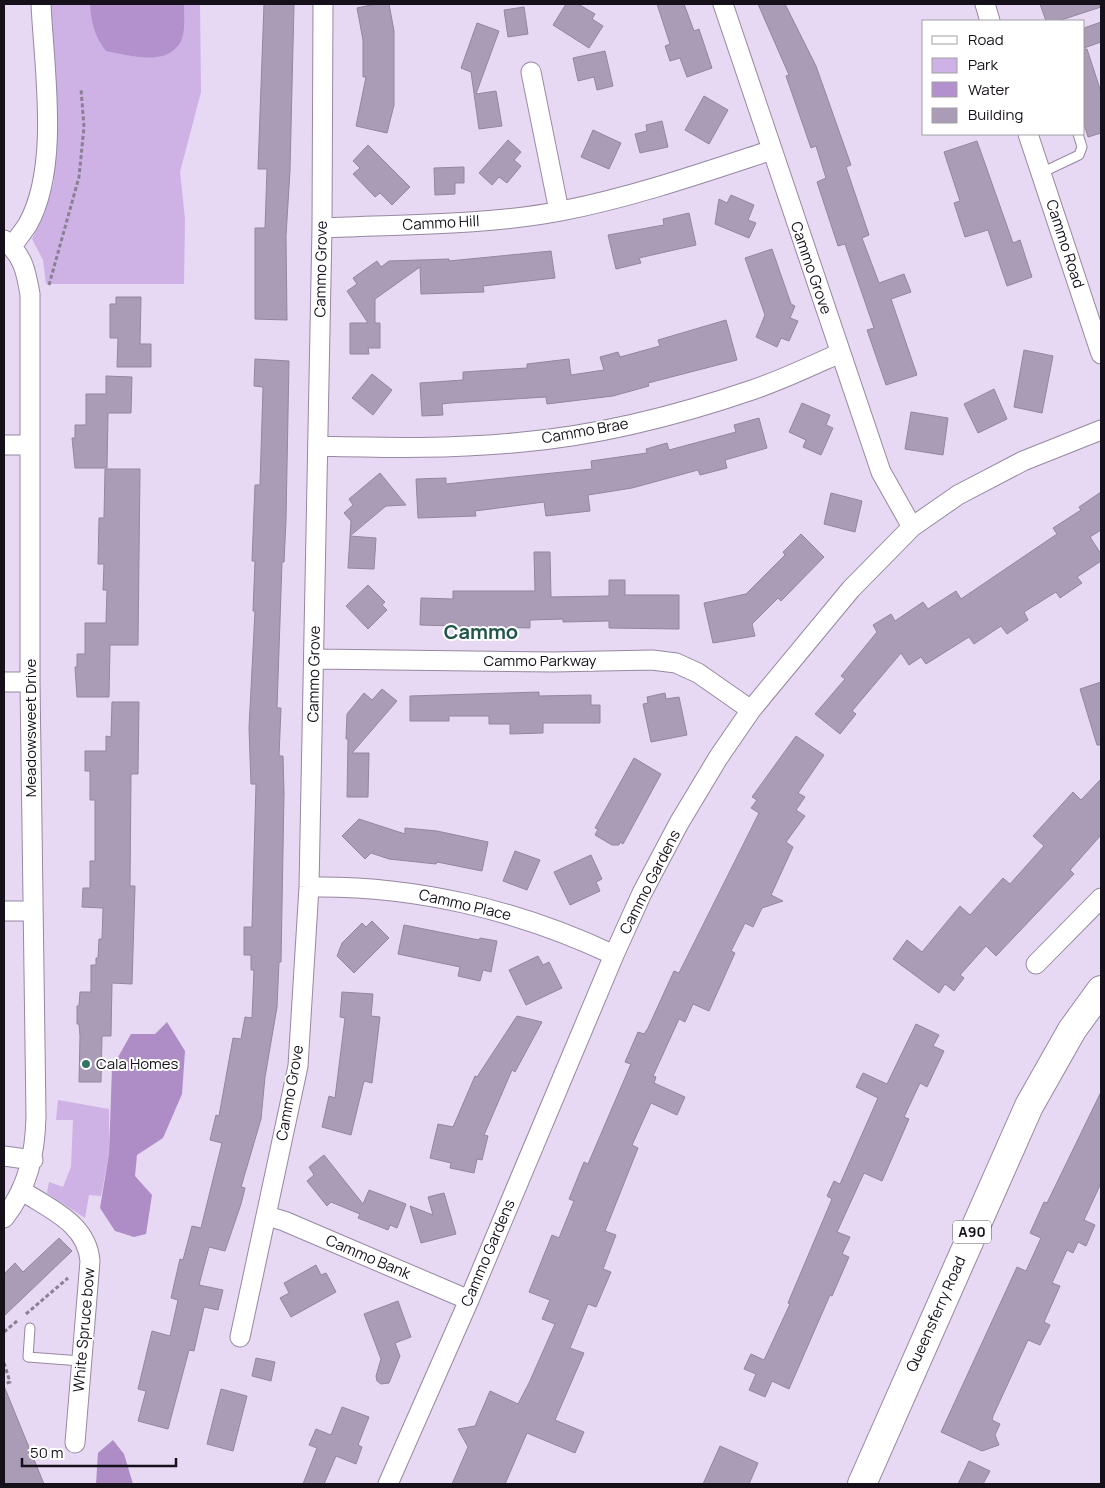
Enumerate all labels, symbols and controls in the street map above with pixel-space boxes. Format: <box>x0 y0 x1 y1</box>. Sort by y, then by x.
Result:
legend <box>922 20 1085 135</box>
text: Road <box>968 29 1004 50</box>
text: Park <box>968 54 998 75</box>
text: Water <box>968 79 1010 100</box>
text: Building <box>968 104 1023 125</box>
street label: Cammo Road <box>1041 197 1090 291</box>
street label: Cammo Hill <box>402 210 480 235</box>
street label: Cammo Grove <box>786 219 837 317</box>
street label: Cammo Grove <box>309 220 332 318</box>
street label: Cammo Brae <box>540 413 630 448</box>
district label: Cammo <box>444 618 518 645</box>
street label: Cammo Grove <box>302 625 325 723</box>
street label: Cammo Parkway <box>483 650 597 671</box>
street label: Meadowsweet Drive <box>20 658 41 797</box>
street label: Cammo Gardens <box>614 826 685 938</box>
street label: Cammo Place <box>417 884 514 925</box>
street label: Cammo Grove <box>271 1043 308 1142</box>
place label: Cala Homes <box>96 1053 178 1074</box>
marker: Cala Homes <box>80 1058 92 1070</box>
street label: Cammo Gardens <box>455 1196 520 1310</box>
road number: A90 <box>953 1220 991 1244</box>
street label: Cammo Bank <box>323 1229 414 1284</box>
street label: Queensferry Road <box>901 1253 971 1375</box>
street label: White Spruce bow <box>68 1266 99 1393</box>
scale bar <box>22 1436 176 1468</box>
text: 50 m <box>30 1442 64 1463</box>

